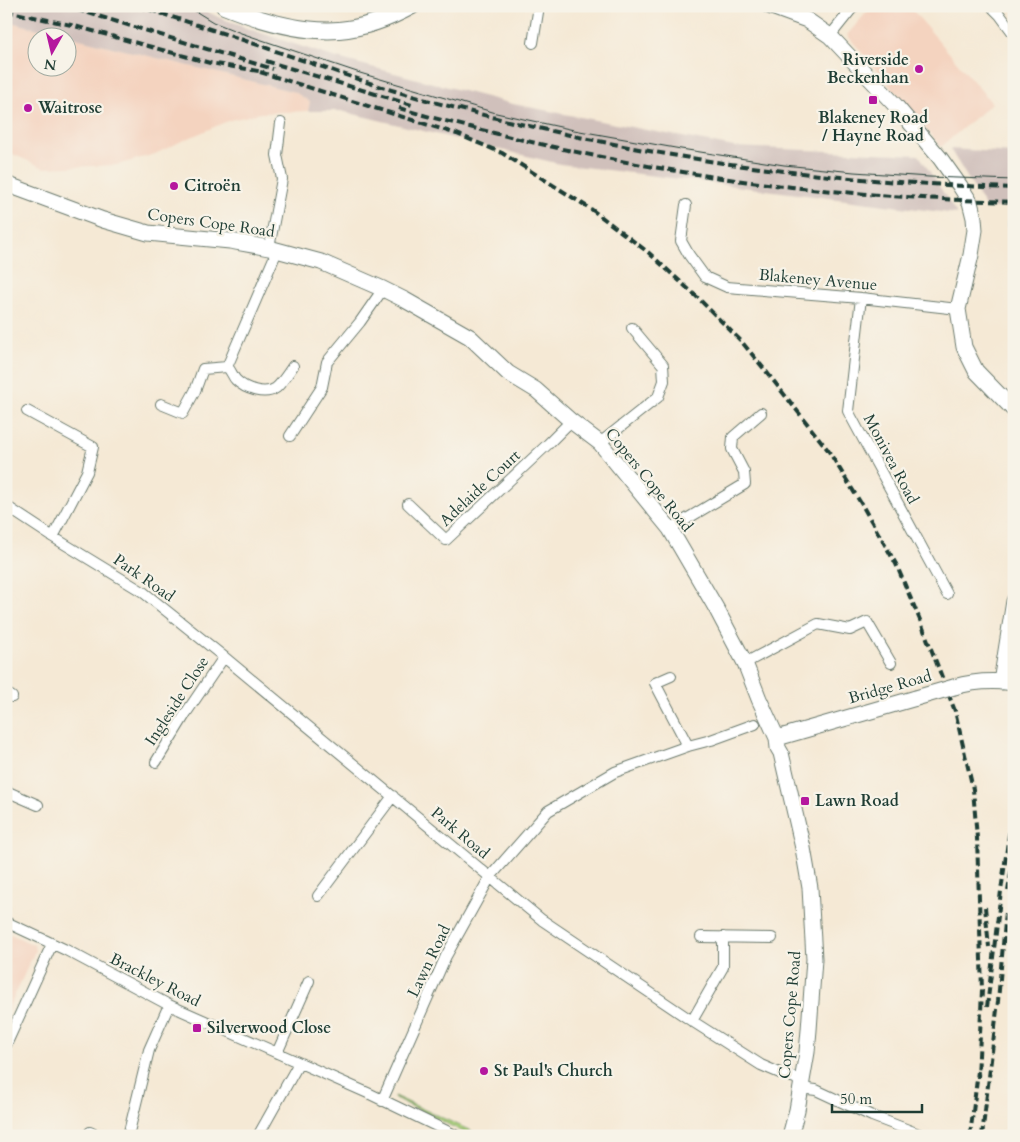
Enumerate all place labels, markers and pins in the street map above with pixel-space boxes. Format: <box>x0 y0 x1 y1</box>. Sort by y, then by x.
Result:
place label: Riverside Beckenhan <box>827 49 910 89</box>
marker: Riverside Beckenhan <box>913 63 925 75</box>
marker: Blakeney Road / Hayne Road <box>867 94 879 106</box>
place label: Waitrose <box>37 97 103 119</box>
marker: Waitrose <box>22 102 34 114</box>
place label: Blakeney Road / Hayne Road <box>818 107 928 147</box>
place label: Citroën <box>184 175 242 197</box>
marker: Citroën <box>168 180 180 192</box>
place label: Lawn Road <box>815 790 899 812</box>
marker: Lawn Road <box>799 795 811 807</box>
place label: Silverwood Close <box>207 1017 331 1039</box>
marker: Silverwood Close <box>191 1022 203 1034</box>
place label: St Paul's Church <box>494 1060 613 1082</box>
marker: St Paul's Church <box>478 1065 490 1077</box>

